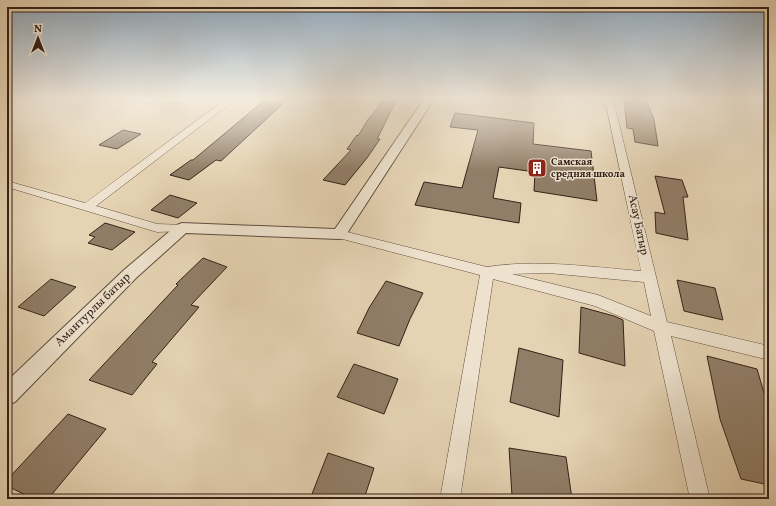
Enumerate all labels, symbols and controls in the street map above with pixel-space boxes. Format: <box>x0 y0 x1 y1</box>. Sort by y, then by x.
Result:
north arrow <box>18 18 58 58</box>
text: N <box>34 22 42 37</box>
place label: Самская средняя школа <box>551 155 625 181</box>
building icon: Самская средняя школа <box>526 157 548 179</box>
street label: Асау Батыр <box>624 193 652 257</box>
street label: Амантурлы батыр <box>52 269 135 350</box>

